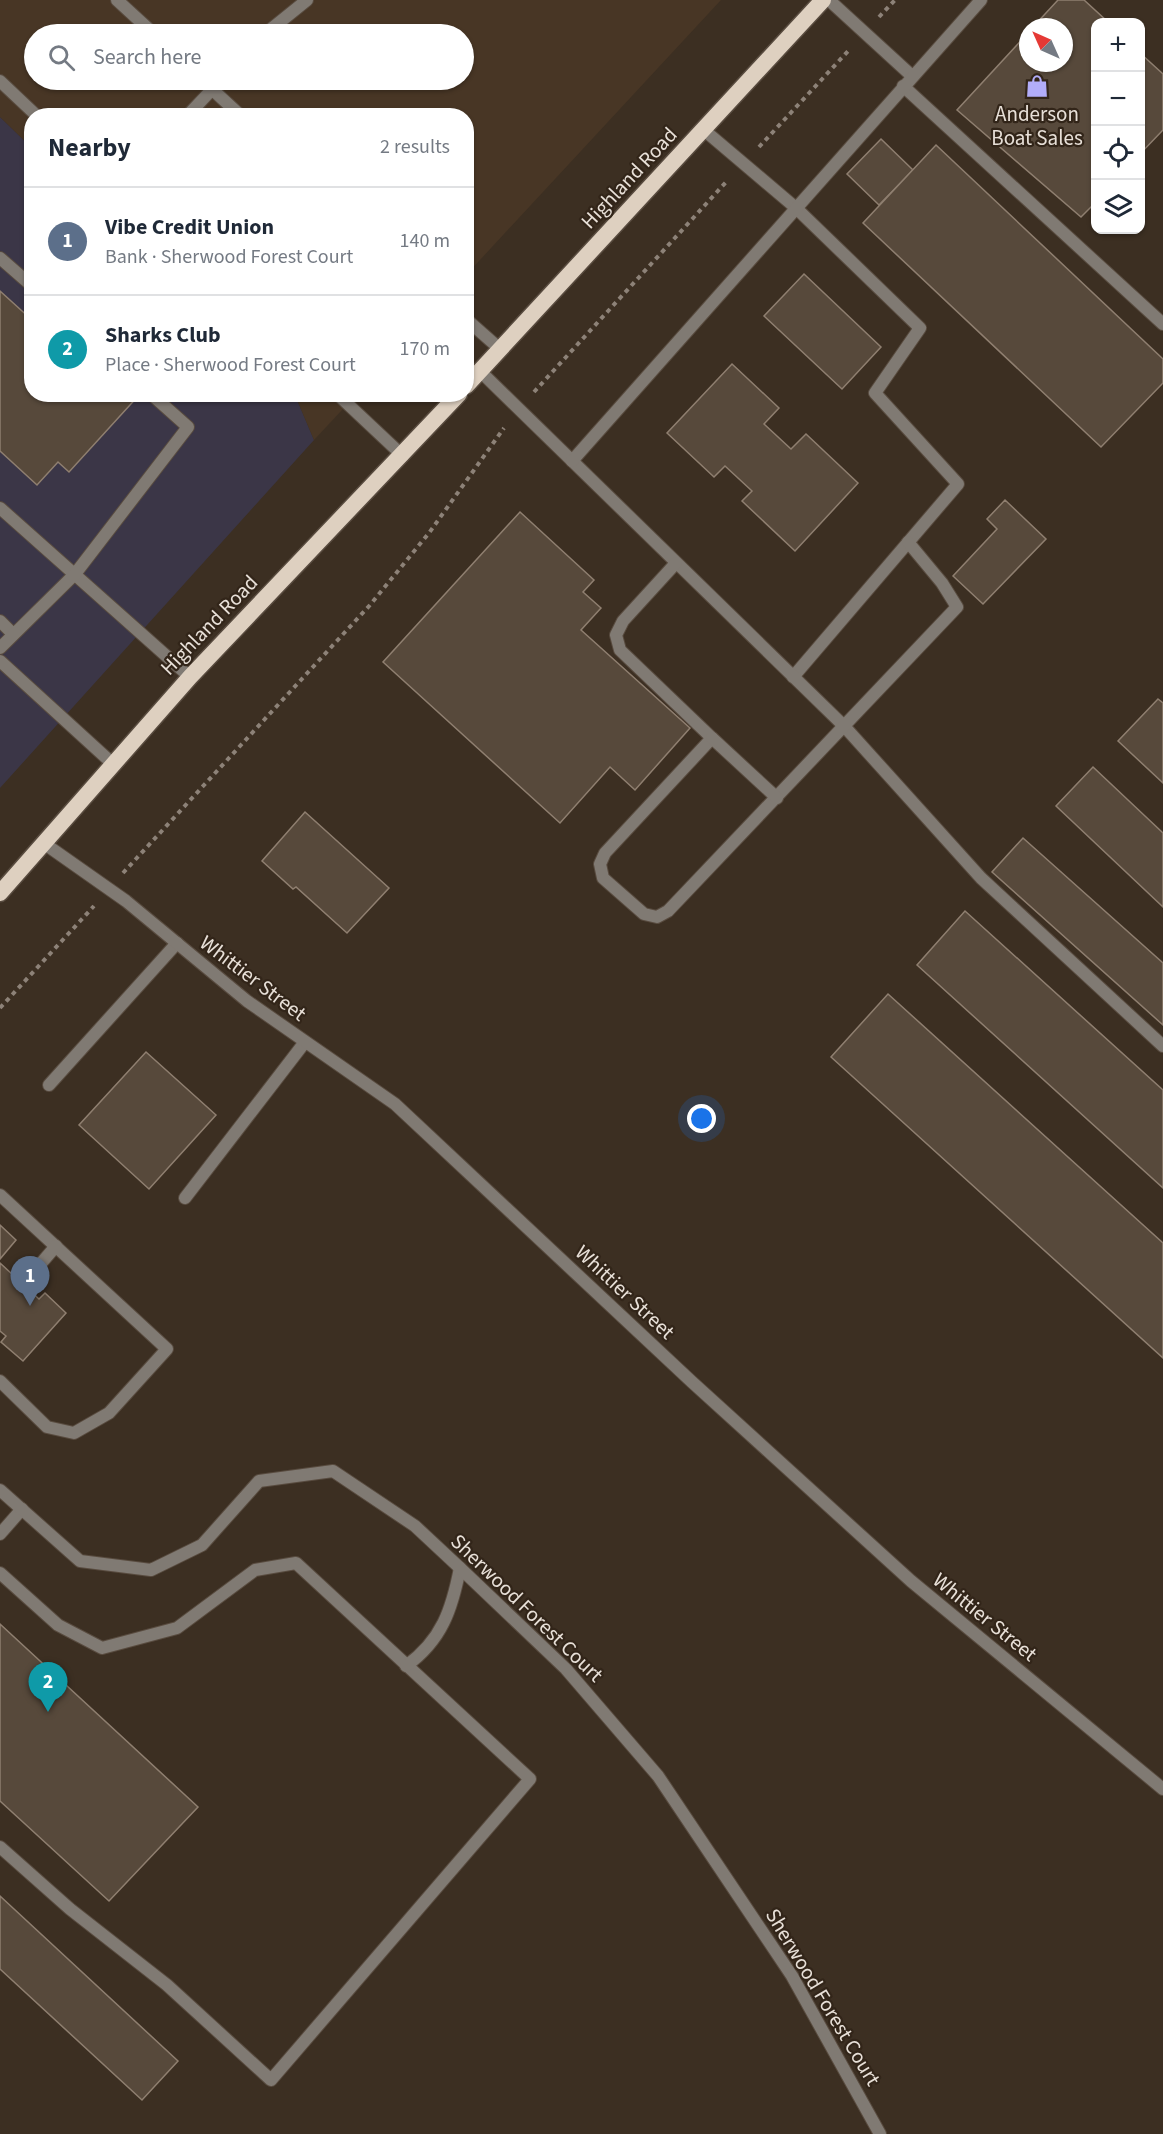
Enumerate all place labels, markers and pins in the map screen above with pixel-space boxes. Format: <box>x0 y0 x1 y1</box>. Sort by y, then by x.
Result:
shop icon: Anderson Boat Sales <box>1024 73 1050 99</box>
place label: Anderson Boat Sales <box>991 99 1083 153</box>
pin: 1 <box>10 1256 50 1306</box>
pin: 2 <box>28 1662 68 1712</box>

